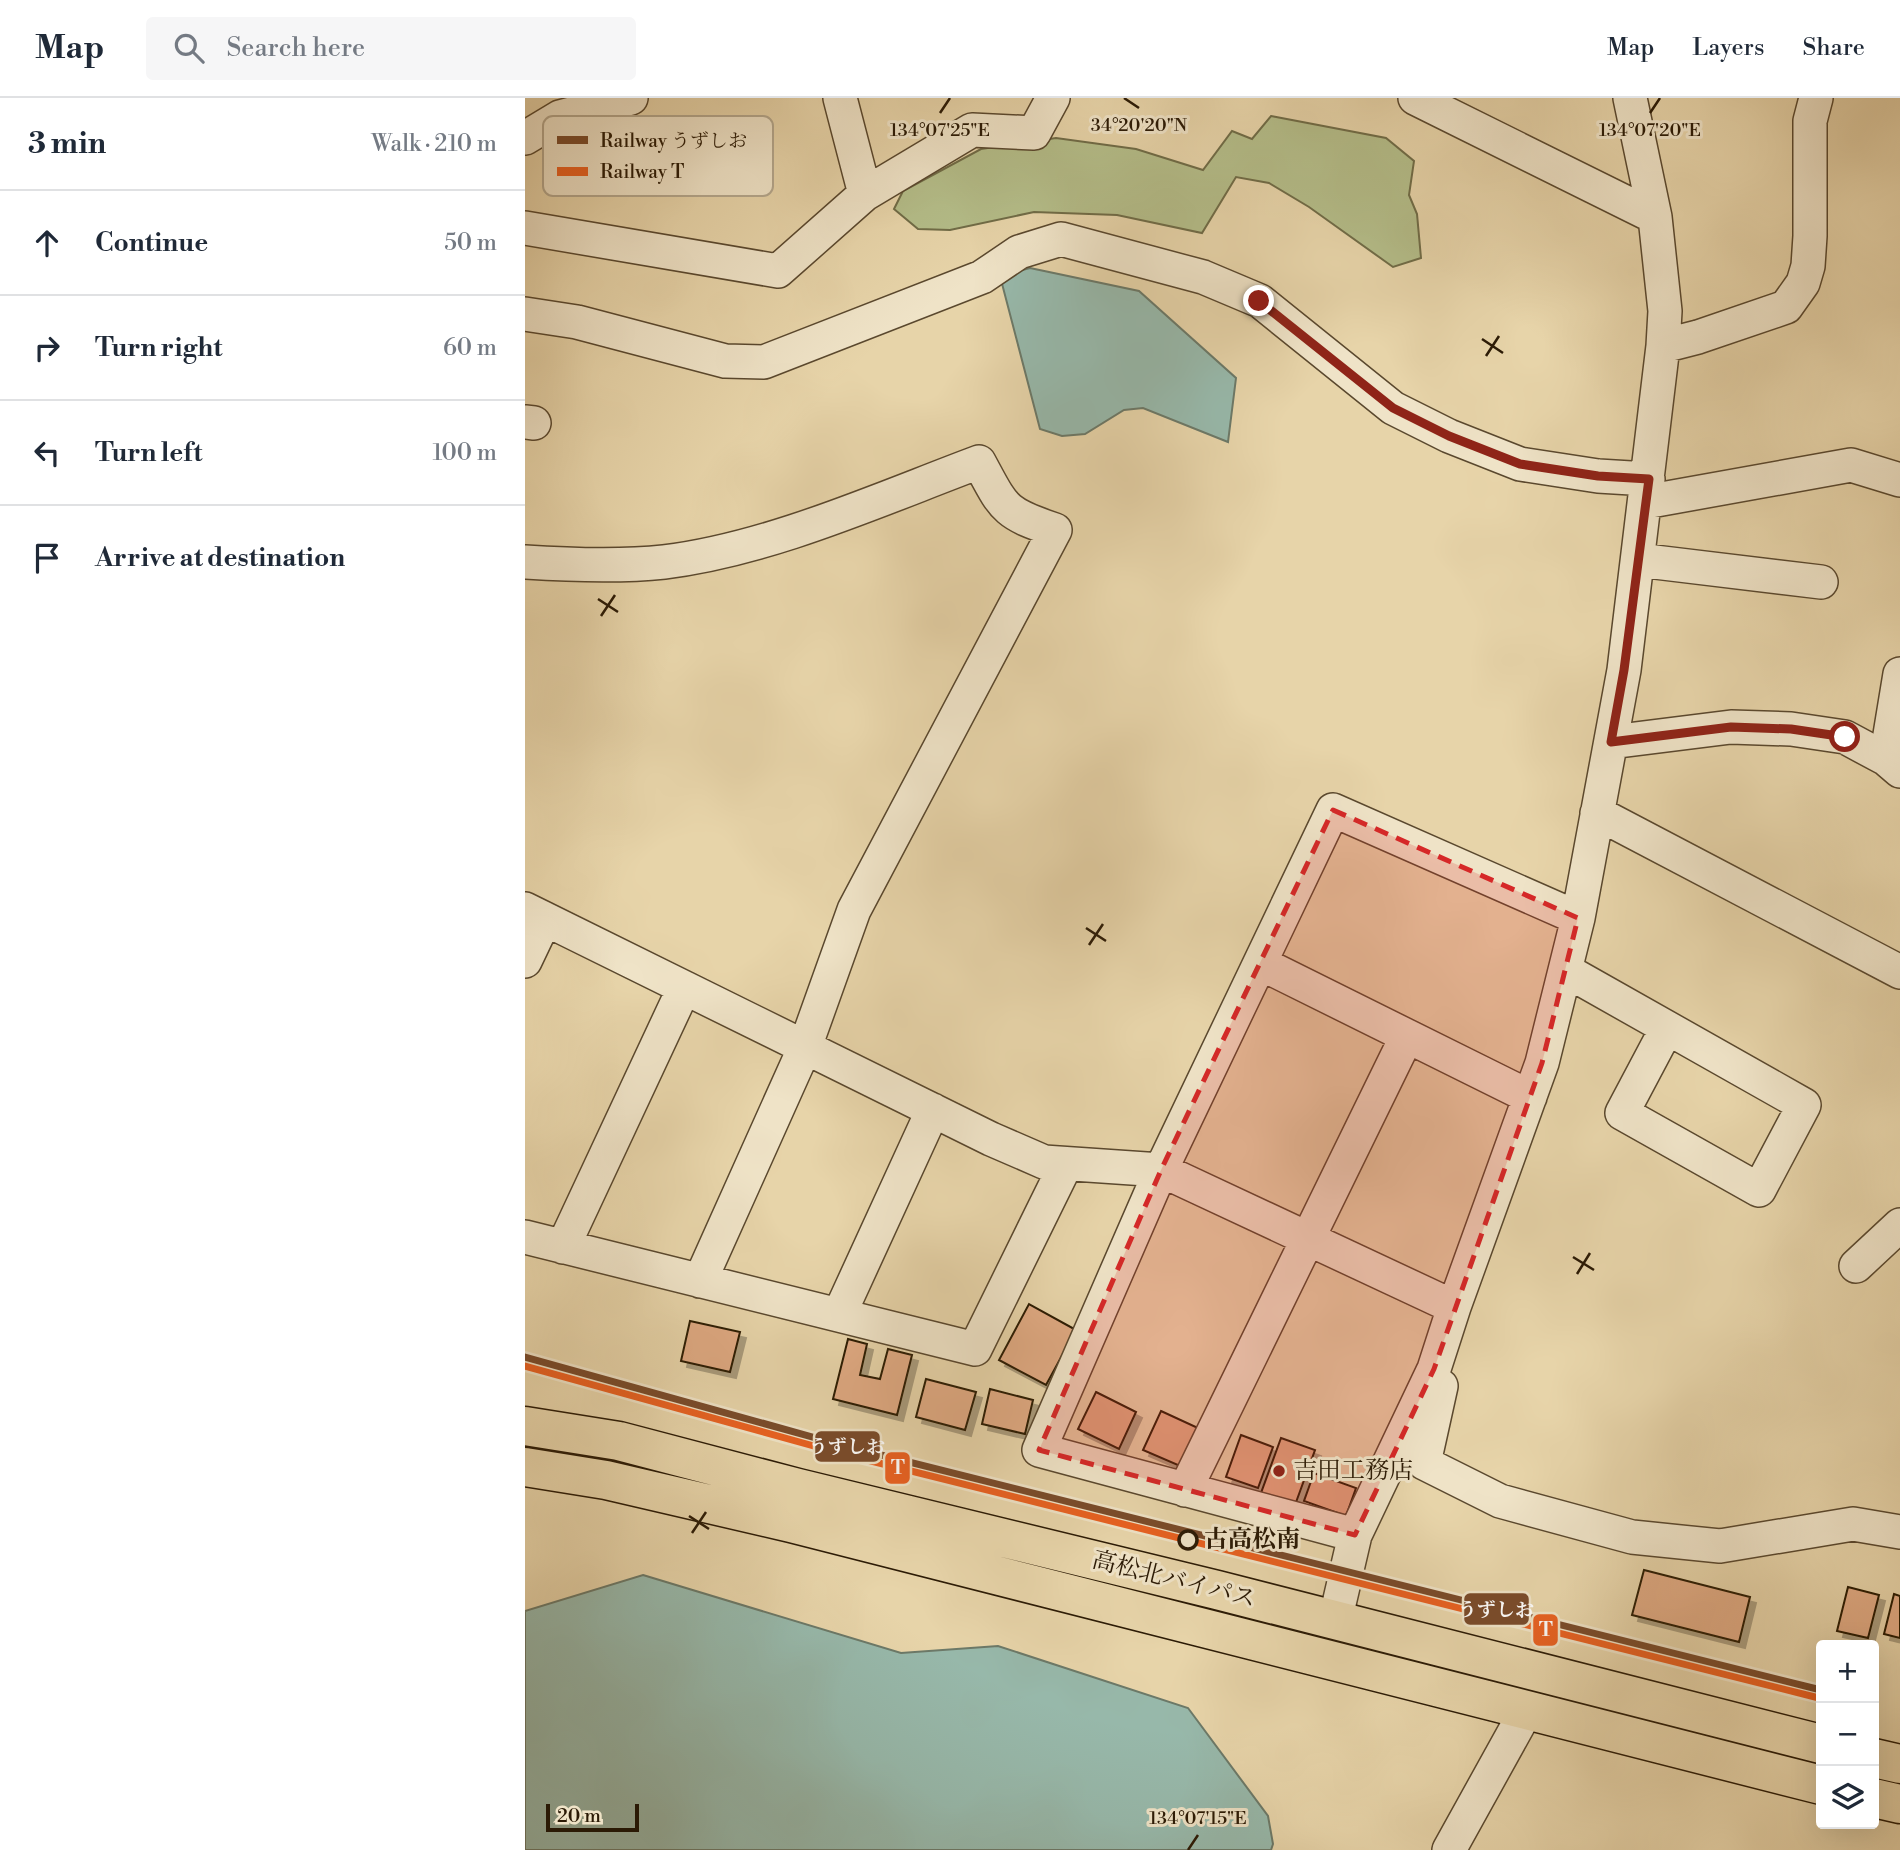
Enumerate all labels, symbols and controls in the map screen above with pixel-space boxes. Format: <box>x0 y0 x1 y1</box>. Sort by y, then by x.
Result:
search box <box>146 17 636 80</box>
text: Map <box>35 28 104 69</box>
icon: search <box>170 29 208 67</box>
text: Search here <box>226 32 365 64</box>
text: Map <box>1607 33 1654 63</box>
text: Layers <box>1692 33 1764 63</box>
text: Share <box>1802 33 1865 63</box>
text: 34°20'20"N <box>1091 114 1188 137</box>
legend <box>543 116 773 196</box>
text: 134°07'25"E <box>890 119 990 142</box>
text: 134°07'20"E <box>1599 119 1701 142</box>
text: 3 min <box>28 125 106 163</box>
text: Railway うずしお <box>600 129 747 153</box>
text: Walk · 210 m <box>371 130 497 158</box>
text: Railway T <box>600 160 684 184</box>
icon: ahead <box>28 224 66 262</box>
text: Continue <box>95 227 208 259</box>
text: 50 m <box>444 229 497 257</box>
route end <box>1243 285 1274 316</box>
icon: right <box>28 329 66 367</box>
text: Turn right <box>95 332 223 364</box>
text: 60 m <box>443 334 497 362</box>
icon: left <box>28 434 66 472</box>
text: Turn left <box>95 437 203 469</box>
text: 100 m <box>432 439 497 467</box>
icon: arrive <box>28 539 66 577</box>
text: Arrive at destination <box>95 542 345 574</box>
route start <box>1829 721 1860 752</box>
line badge: うずしお <box>814 1430 881 1463</box>
text: うずしお <box>809 1435 885 1459</box>
line badge: T <box>884 1451 911 1485</box>
text: T <box>891 1456 905 1480</box>
place label: 吉田工務店 <box>1293 1456 1413 1486</box>
marker: 吉田工務店 <box>1271 1463 1287 1479</box>
place label: 古高松南 <box>1204 1525 1300 1555</box>
marker: 古高松南 <box>1178 1530 1198 1550</box>
street label: 高松北バイパス <box>1089 1545 1259 1615</box>
line badge: うずしお <box>1463 1592 1530 1626</box>
text: うずしお <box>1458 1598 1534 1622</box>
line badge: T <box>1532 1613 1559 1647</box>
text: T <box>1539 1618 1553 1642</box>
map controls <box>1816 1640 1879 1829</box>
button: + <box>1816 1640 1879 1703</box>
button: − <box>1816 1703 1879 1766</box>
button: layers <box>1816 1766 1879 1829</box>
scale bar <box>546 1801 639 1833</box>
text: 20 m <box>557 1804 601 1828</box>
text: 134°07'15"E <box>1149 1807 1247 1830</box>

